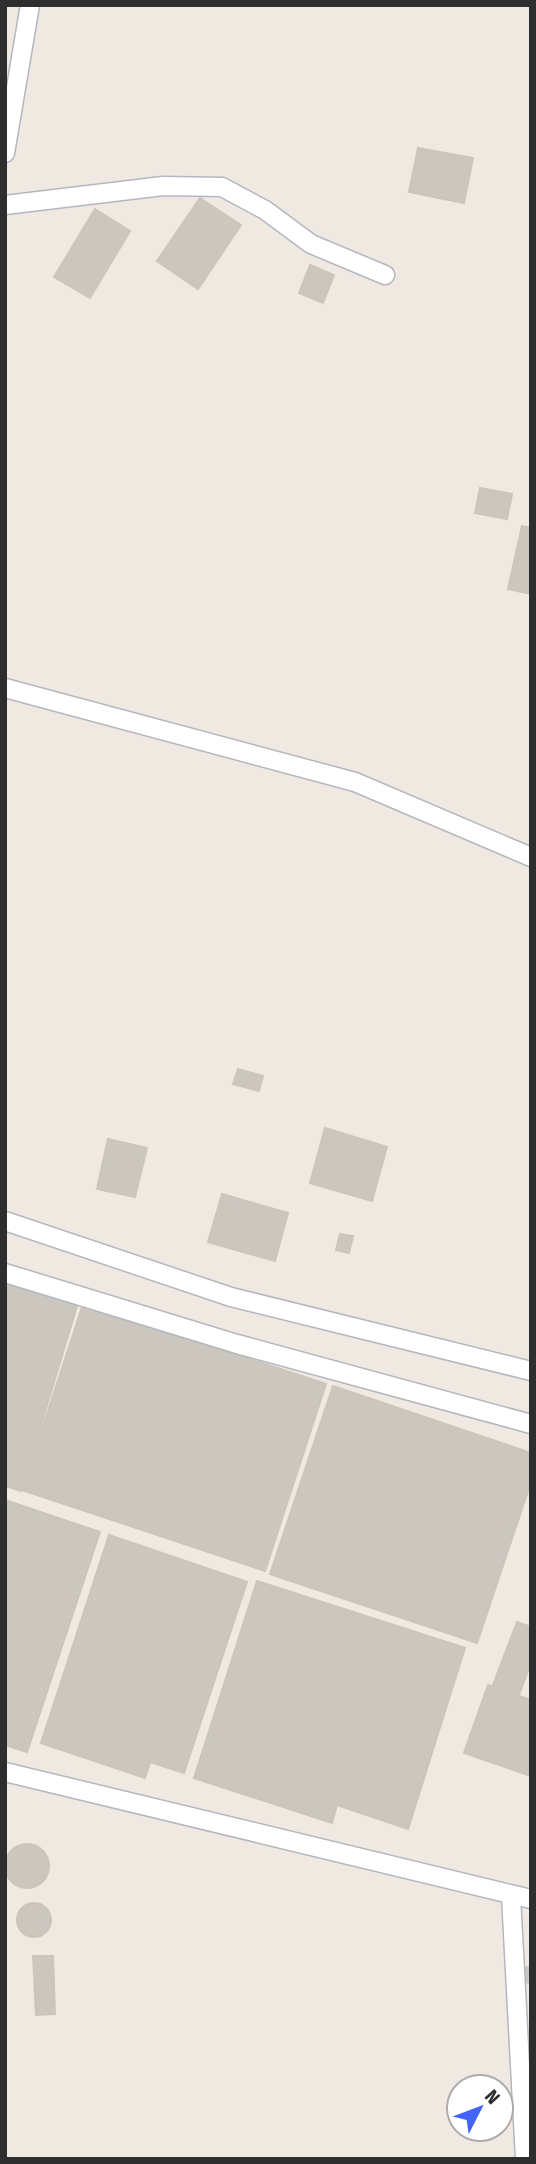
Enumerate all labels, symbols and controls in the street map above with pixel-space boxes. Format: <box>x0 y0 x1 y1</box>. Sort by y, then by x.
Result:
north arrow <box>445 2073 515 2143</box>
text: N <box>480 2085 505 2109</box>

